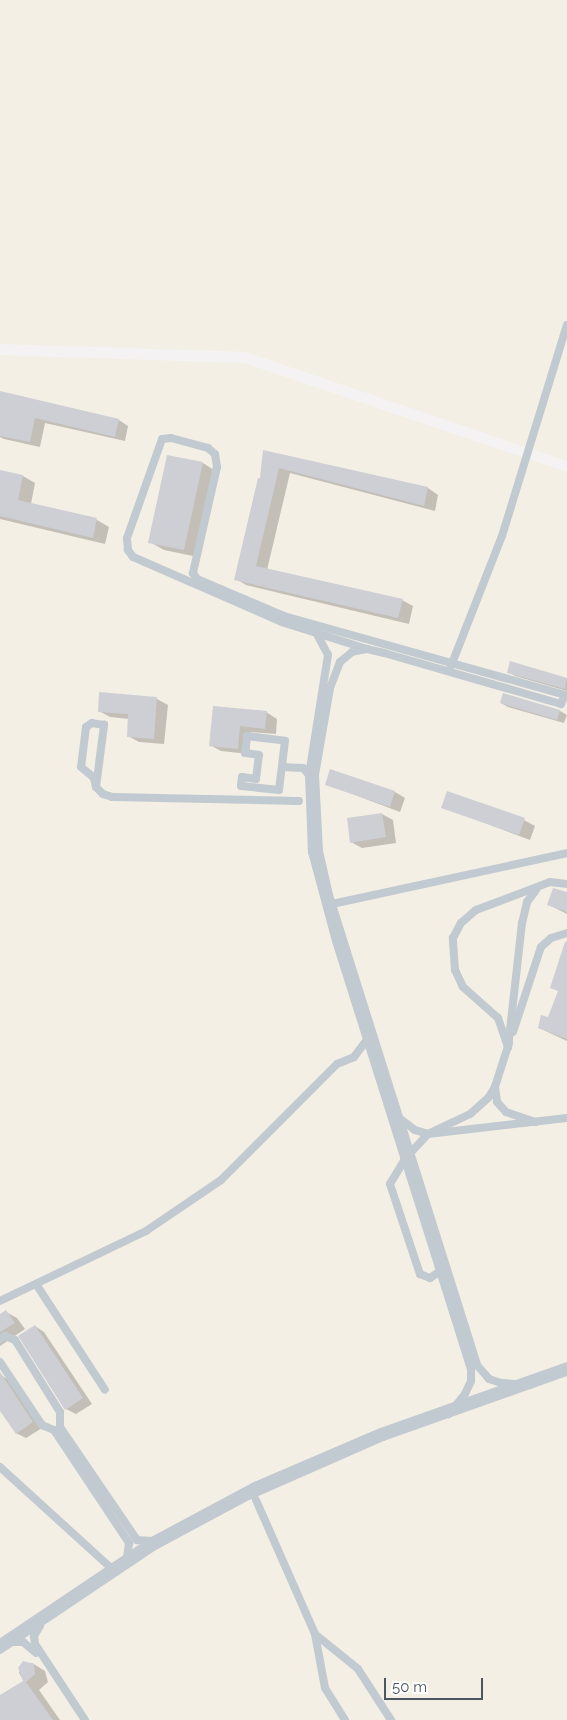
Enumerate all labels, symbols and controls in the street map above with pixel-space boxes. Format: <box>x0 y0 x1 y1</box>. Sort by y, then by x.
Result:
scale bar <box>387 1668 486 1700</box>
text: 50 m <box>392 1678 427 1696</box>

